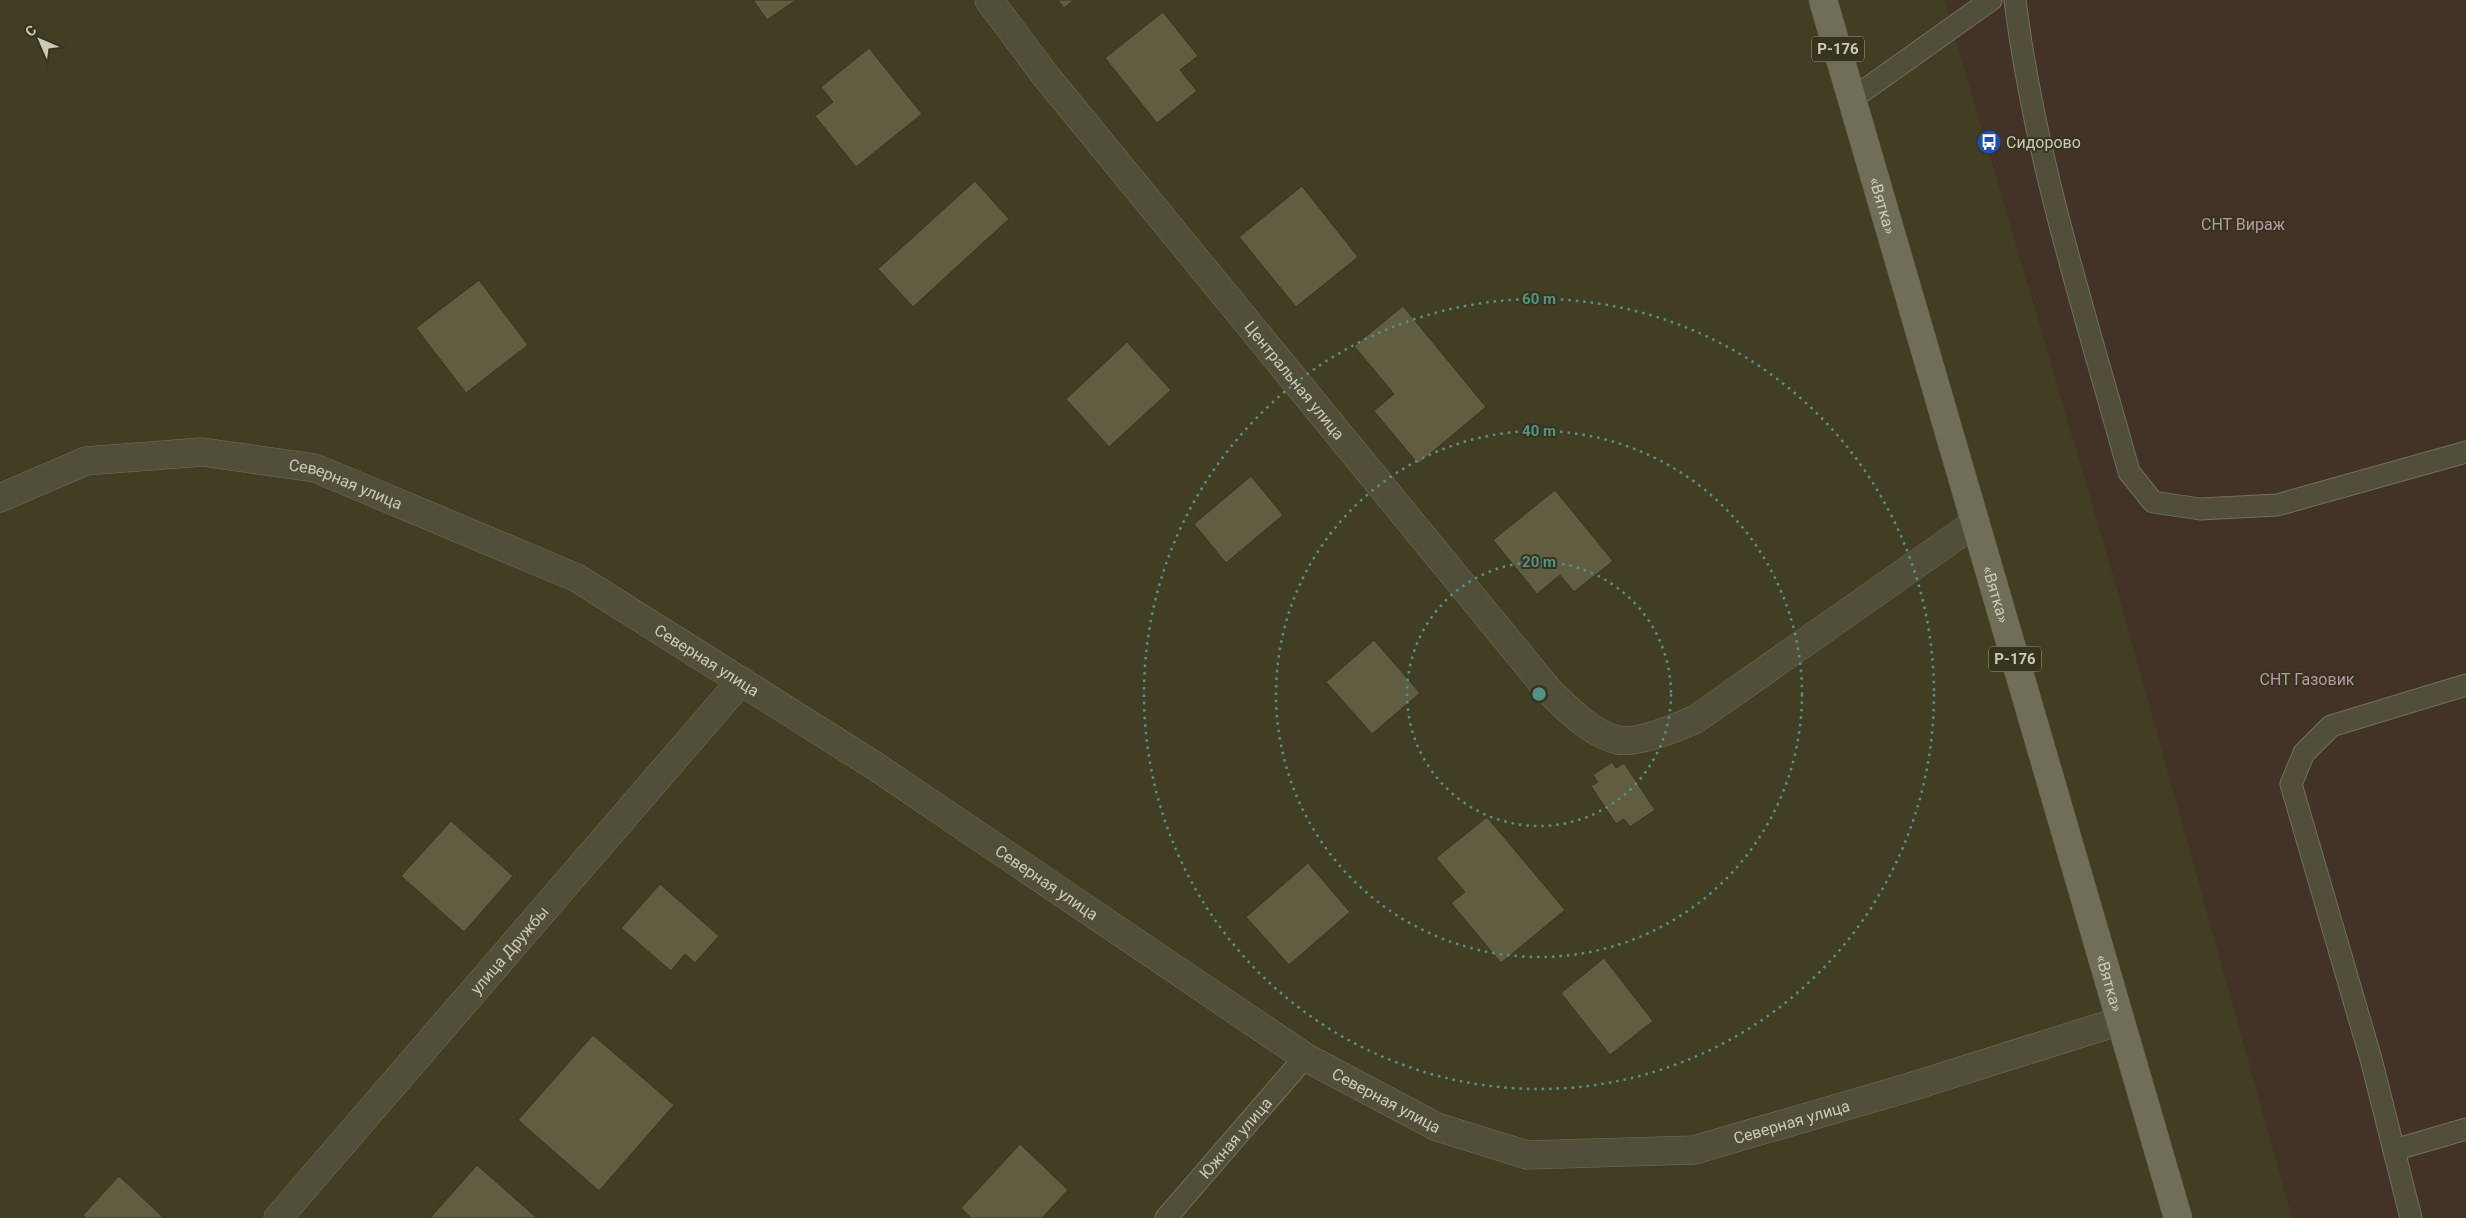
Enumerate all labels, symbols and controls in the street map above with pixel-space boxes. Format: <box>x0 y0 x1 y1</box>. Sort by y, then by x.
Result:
north arrow <box>15 15 65 65</box>
text: С <box>22 22 40 40</box>
road number: Р-176 <box>1812 36 1864 62</box>
bus stop icon: Сидорово <box>1976 129 2002 155</box>
place label: Сидорово <box>2006 133 2081 152</box>
street label: «Вятка» <box>1866 175 1900 236</box>
park label: СНТ Вираж <box>2201 215 2286 234</box>
text: 60 m <box>1522 290 1556 308</box>
street label: Центральная улица <box>1241 317 1349 443</box>
text: 40 m <box>1522 422 1556 440</box>
street label: Северная улица <box>288 455 405 513</box>
text: 20 m <box>1522 553 1556 571</box>
street label: «Вятка» <box>1979 563 2014 625</box>
street label: Северная улица <box>651 620 763 700</box>
road number: Р-176 <box>1989 646 2041 672</box>
park label: СНТ Газовик <box>2259 670 2355 689</box>
centre of rings <box>1530 685 1548 703</box>
street label: Северная улица <box>992 841 1102 924</box>
street label: улица Дружбы <box>466 902 552 998</box>
street label: «Вятка» <box>2092 952 2127 1014</box>
street label: Северная улица <box>1329 1064 1444 1137</box>
street label: Южная улица <box>1195 1093 1276 1182</box>
street label: Северная улица <box>1731 1096 1852 1148</box>

